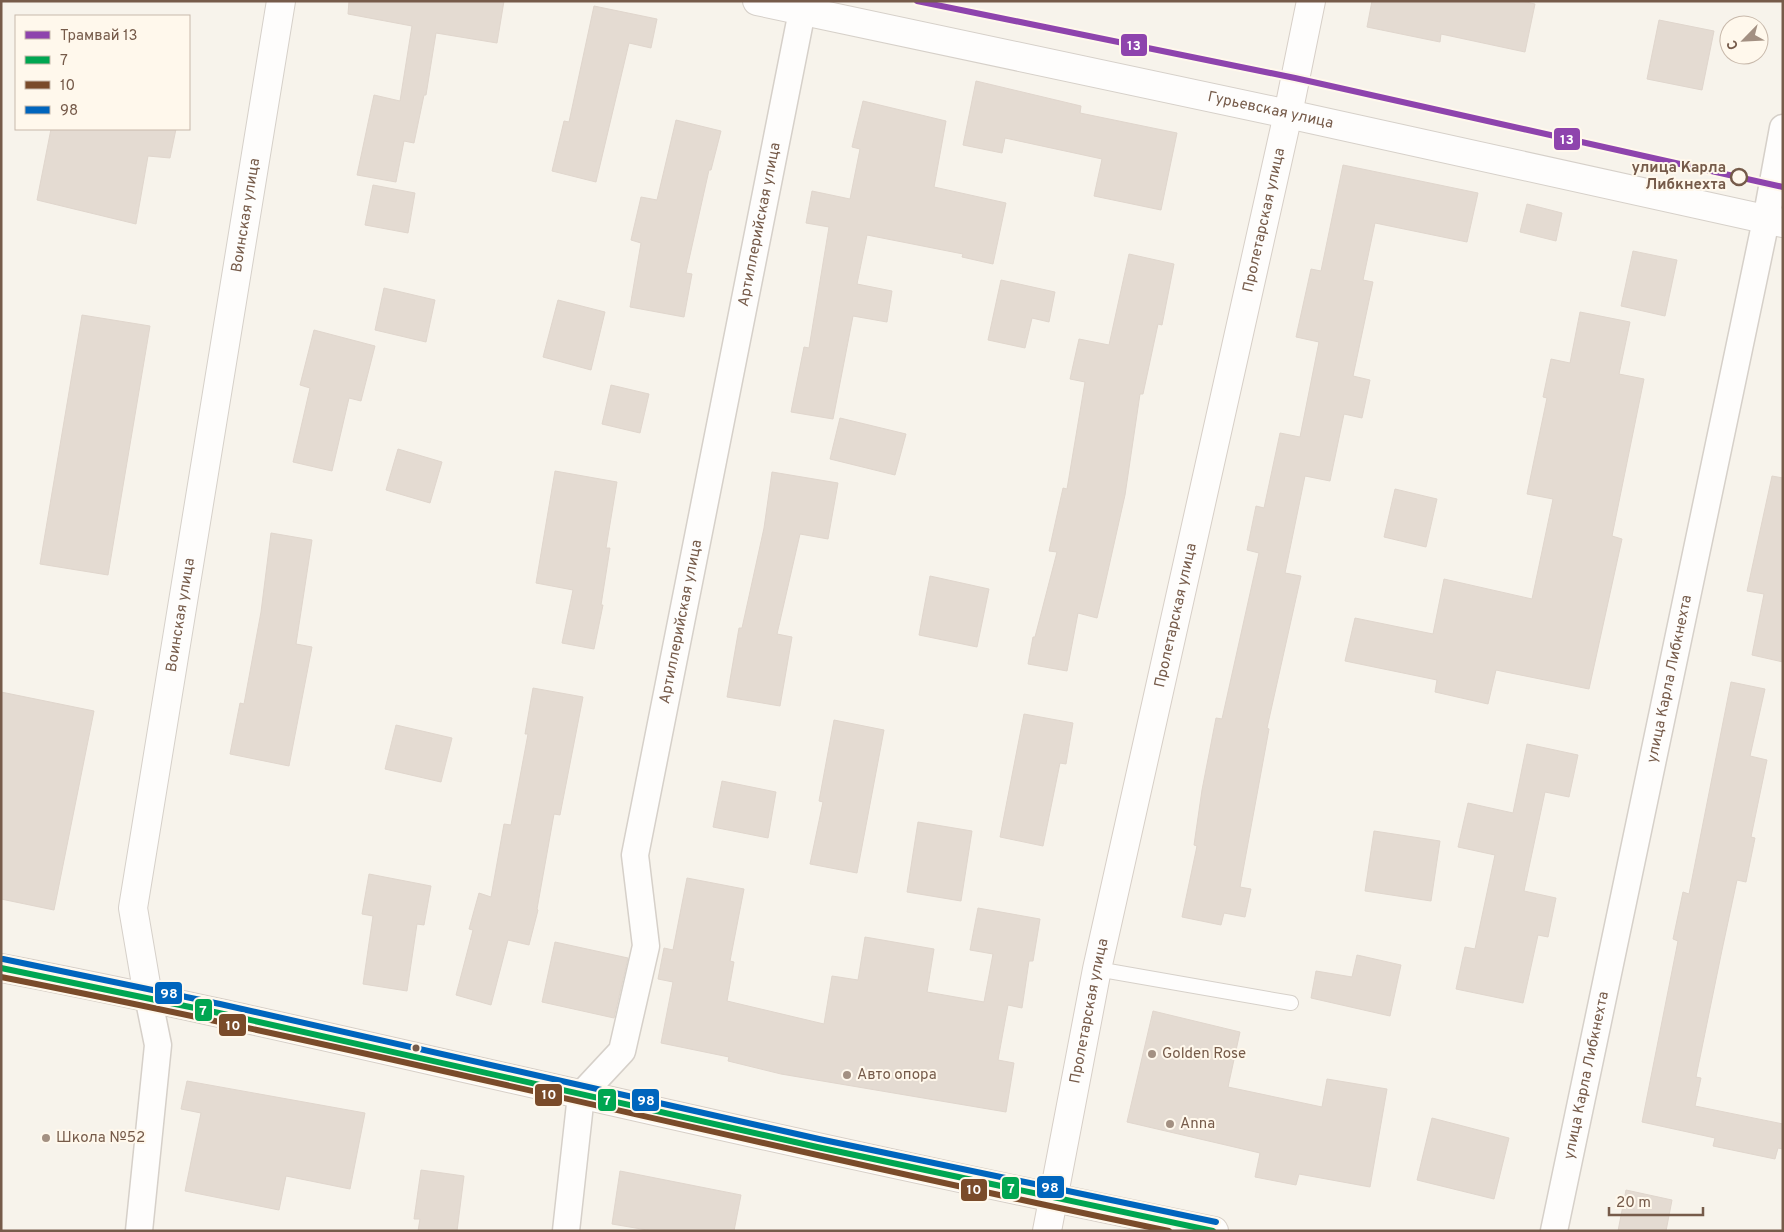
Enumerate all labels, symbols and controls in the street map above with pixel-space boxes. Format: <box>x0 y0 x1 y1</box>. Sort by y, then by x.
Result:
legend <box>15 15 190 130</box>
north arrow <box>1719 15 1769 65</box>
text: Трамвай 13 <box>60 27 138 46</box>
line badge: 13 <box>1120 33 1148 57</box>
text: С <box>1724 37 1743 52</box>
text: 13 <box>1127 38 1141 55</box>
text: 7 <box>60 52 68 71</box>
text: 10 <box>60 77 75 96</box>
street label: Гурьевская улица <box>1206 88 1335 133</box>
text: 98 <box>60 102 78 121</box>
line badge: 13 <box>1553 127 1581 151</box>
text: 13 <box>1560 132 1574 149</box>
street label: Артиллерийская улица <box>734 141 785 308</box>
street label: Пролетарская улица <box>1239 146 1290 294</box>
street label: Воинская улица <box>227 157 265 274</box>
place label: улица Карла Либкнехта <box>1632 159 1726 195</box>
marker: улица Карла Либкнехта <box>1730 168 1748 186</box>
street label: Артиллерийская улица <box>656 538 707 706</box>
street label: Пролетарская улица <box>1151 541 1201 689</box>
street label: Воинская улица <box>162 557 199 674</box>
street label: улица Карла Либкнехта <box>1643 593 1697 765</box>
street label: Пролетарская улица <box>1066 937 1113 1085</box>
line badge: 98 <box>154 981 183 1005</box>
text: 98 <box>160 986 178 1003</box>
street label: улица Карла Либкнехта <box>1560 990 1613 1161</box>
line badge: 7 <box>194 998 213 1022</box>
text: 7 <box>199 1003 207 1020</box>
line badge: 10 <box>218 1013 247 1037</box>
text: 10 <box>226 1018 240 1035</box>
unlabelled marker <box>411 1043 421 1053</box>
place label: Golden Rose <box>1162 1045 1246 1064</box>
marker: Golden Rose <box>1146 1048 1158 1060</box>
place label: Авто опора <box>857 1066 937 1085</box>
marker: Авто опора <box>841 1069 853 1081</box>
line badge: 10 <box>534 1083 563 1107</box>
text: 10 <box>542 1087 556 1104</box>
line badge: 7 <box>597 1088 617 1112</box>
line badge: 98 <box>631 1088 660 1112</box>
text: 7 <box>603 1093 611 1110</box>
text: 98 <box>637 1093 655 1110</box>
place label: Anna <box>1180 1115 1215 1134</box>
marker: Anna <box>1164 1118 1176 1130</box>
place label: Школа №52 <box>56 1129 145 1148</box>
marker: Школа №52 <box>40 1132 52 1144</box>
line badge: 98 <box>1036 1175 1065 1199</box>
line badge: 7 <box>1001 1176 1020 1200</box>
line badge: 10 <box>960 1178 988 1202</box>
text: 98 <box>1041 1180 1059 1197</box>
text: 7 <box>1007 1181 1015 1198</box>
text: 10 <box>967 1182 981 1199</box>
scale bar <box>1609 1184 1703 1216</box>
text: 20 m <box>1616 1194 1651 1213</box>

